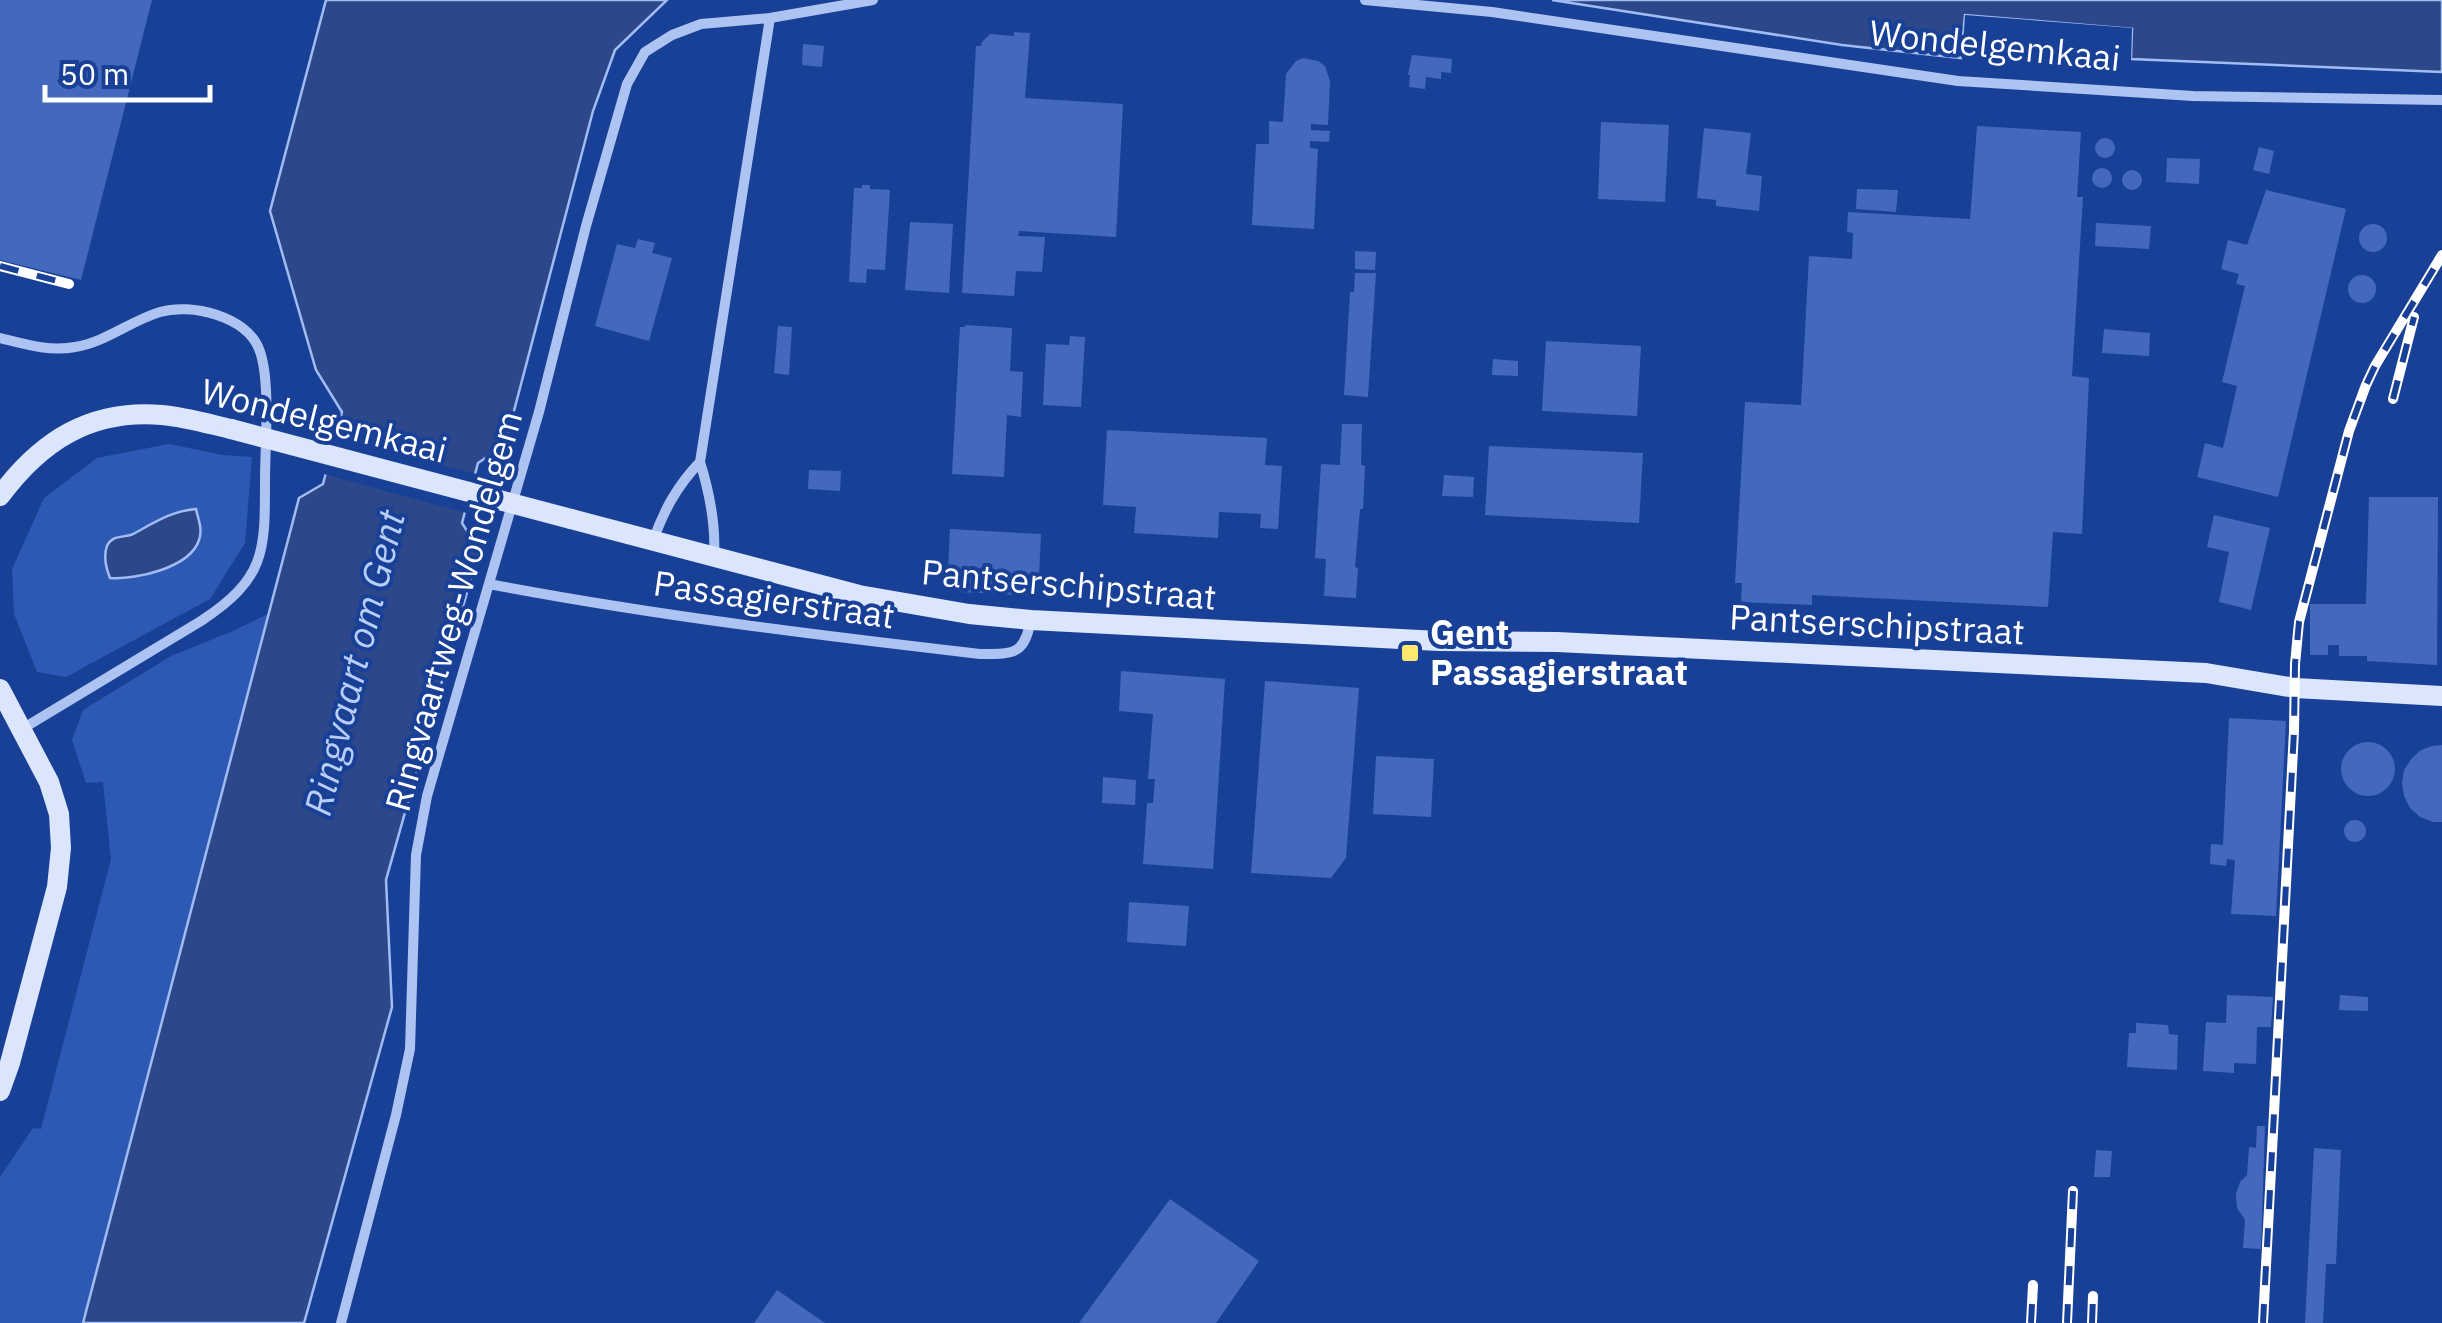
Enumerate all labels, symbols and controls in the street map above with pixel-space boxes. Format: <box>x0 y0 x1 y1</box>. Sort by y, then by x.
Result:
street label: Wondelgemkaai <box>1868 9 2123 81</box>
scale bar <box>45 40 210 102</box>
text: 50 m <box>60 54 129 93</box>
street label: Wondelgemkaai <box>197 367 452 473</box>
street label: Ringvaartweg-Wondelgem <box>374 405 532 816</box>
water label: Ringvaart om Gent <box>292 504 415 820</box>
street label: Pantserschipstraat <box>920 548 1218 620</box>
street label: Passagierstraat <box>651 559 898 639</box>
street label: Pantserschipstraat <box>1728 593 2026 655</box>
place label: Gent Passagierstraat <box>1430 609 1688 695</box>
marker: Gent Passagierstraat <box>1399 642 1421 664</box>

